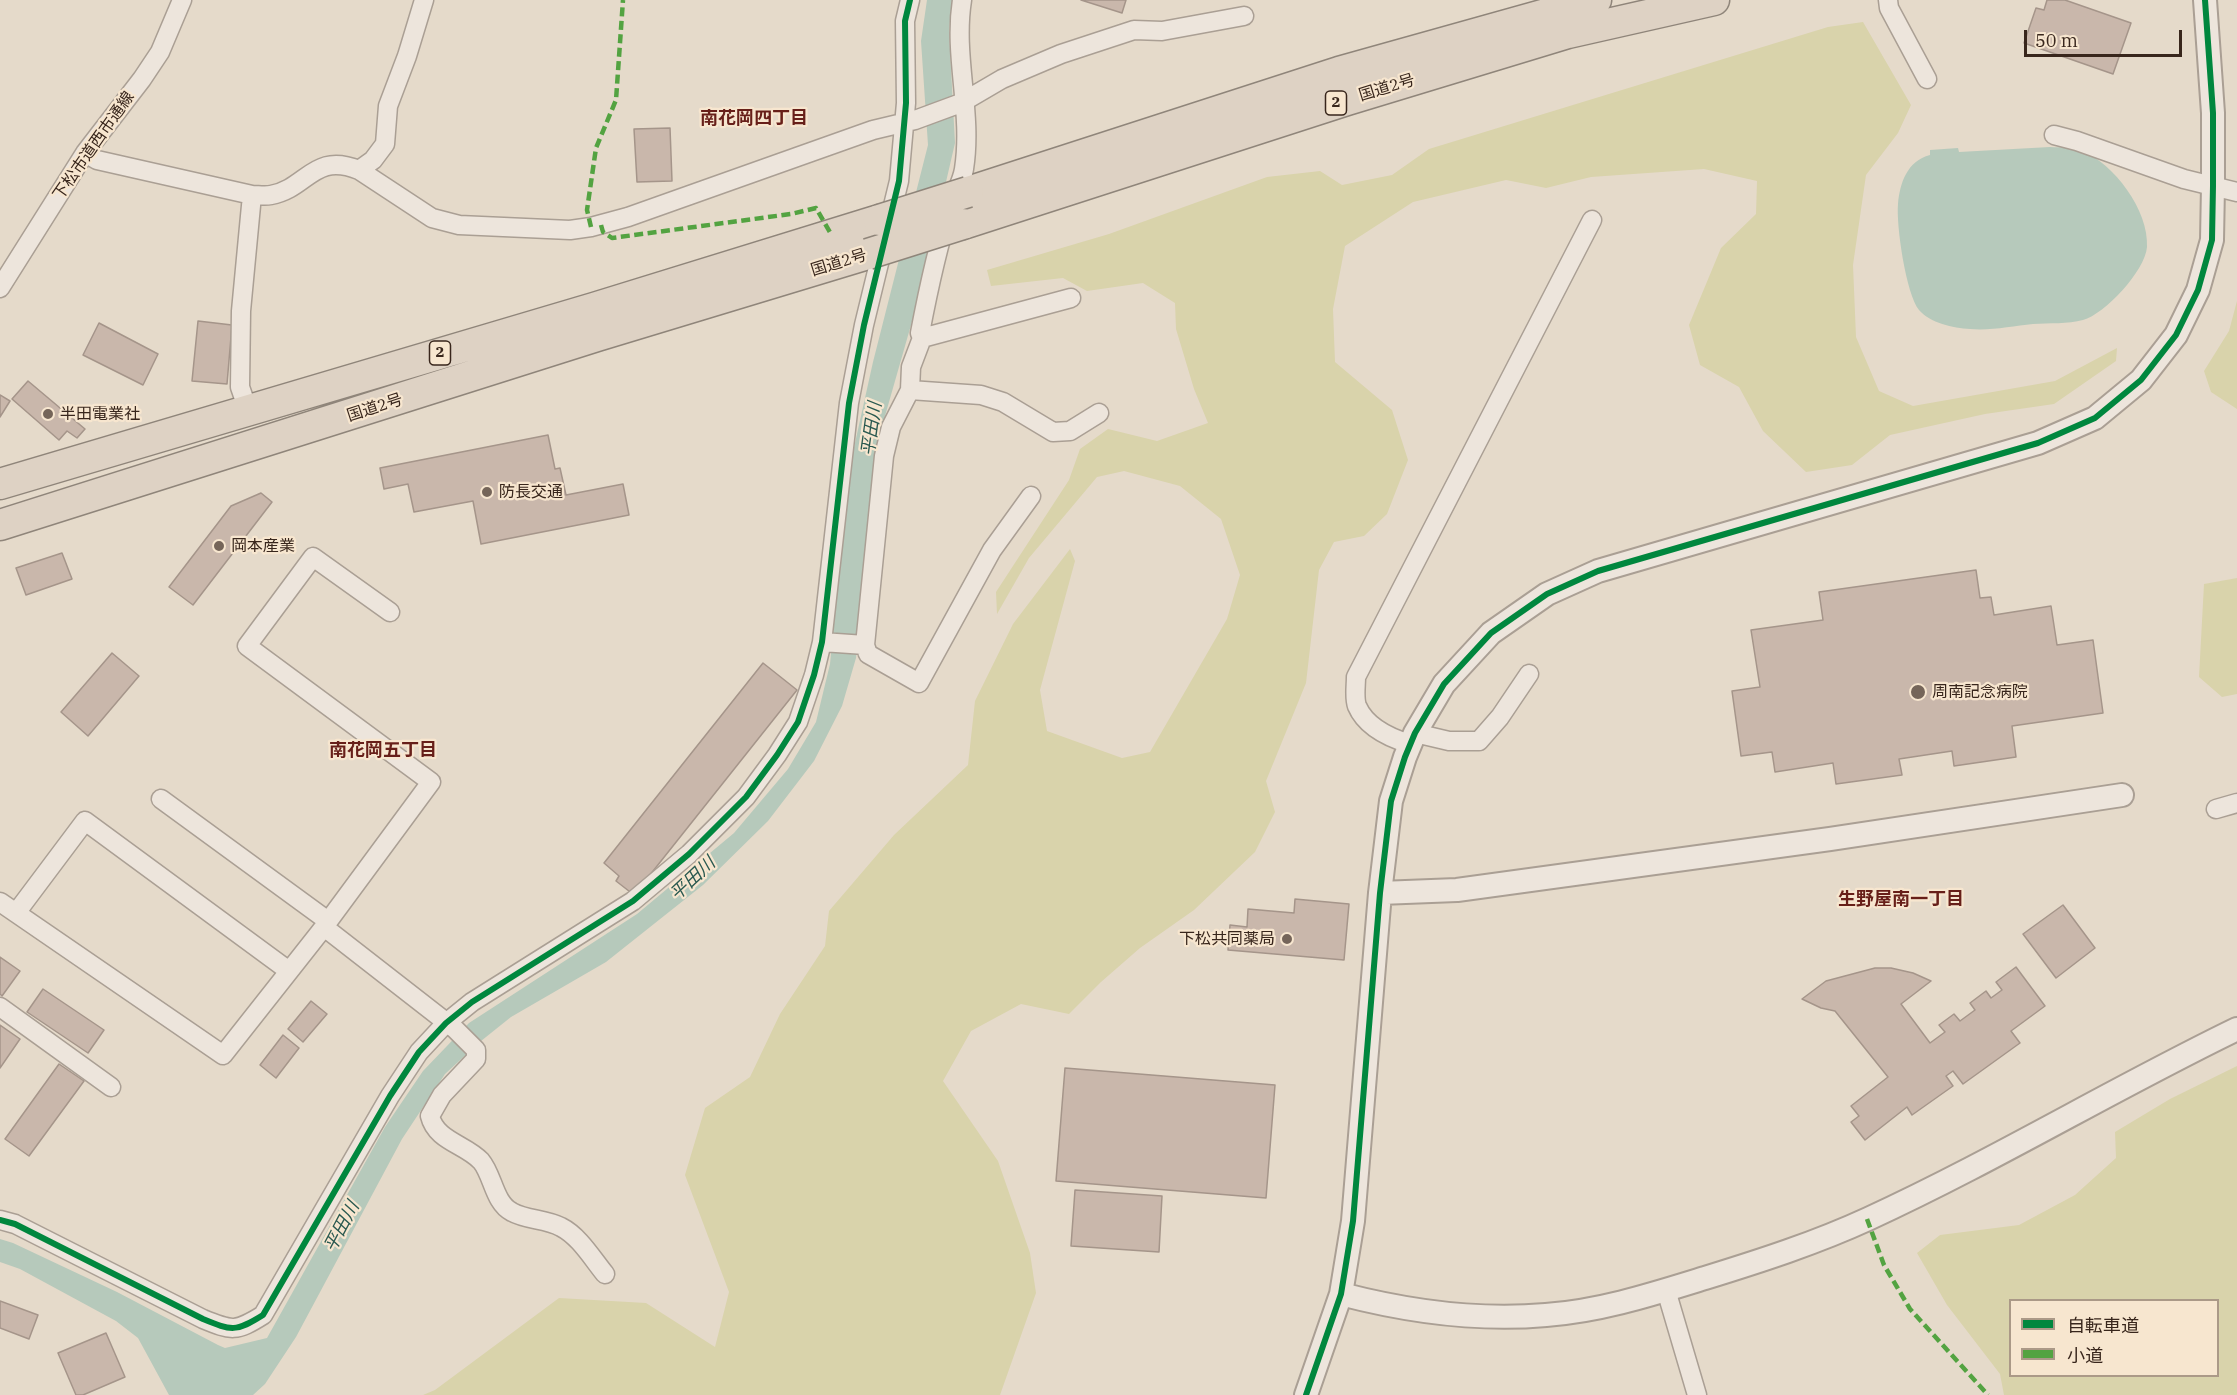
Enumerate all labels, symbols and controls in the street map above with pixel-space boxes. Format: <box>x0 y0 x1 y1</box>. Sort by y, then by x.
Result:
scale bar <box>2027 18 2184 56</box>
text: 50 m <box>2035 29 2078 52</box>
street label: 国道2号 <box>1357 70 1417 106</box>
street label: 下松市道西市通線 <box>49 88 139 204</box>
road number: 2 <box>1326 91 1346 115</box>
district label: 南花岡四丁目 <box>700 108 808 130</box>
street label: 国道2号 <box>809 245 869 281</box>
road number: 2 <box>430 341 450 365</box>
street label: 国道2号 <box>345 390 405 426</box>
water label: 平田川 <box>858 401 886 457</box>
place label: 半田電業社 <box>60 404 140 424</box>
marker: 半田電業社 <box>41 407 55 421</box>
place label: 防長交通 <box>499 482 563 502</box>
marker: 防長交通 <box>480 485 494 499</box>
place label: 岡本産業 <box>231 536 295 556</box>
marker: 岡本産業 <box>212 539 226 553</box>
place label: 周南記念病院 <box>1932 682 2028 702</box>
marker: 周南記念病院 <box>1909 683 1927 701</box>
district label: 南花岡五丁目 <box>329 740 437 762</box>
water label: 平田川 <box>666 853 720 905</box>
district label: 生野屋南一丁目 <box>1838 889 1964 911</box>
place label: 下松共同薬局 <box>1179 929 1275 949</box>
marker: 下松共同薬局 <box>1280 932 1294 946</box>
water label: 平田川 <box>320 1198 364 1256</box>
legend <box>2009 1299 2219 1377</box>
text: 自転車道 <box>2067 1314 2139 1337</box>
text: 小道 <box>2067 1344 2103 1367</box>

